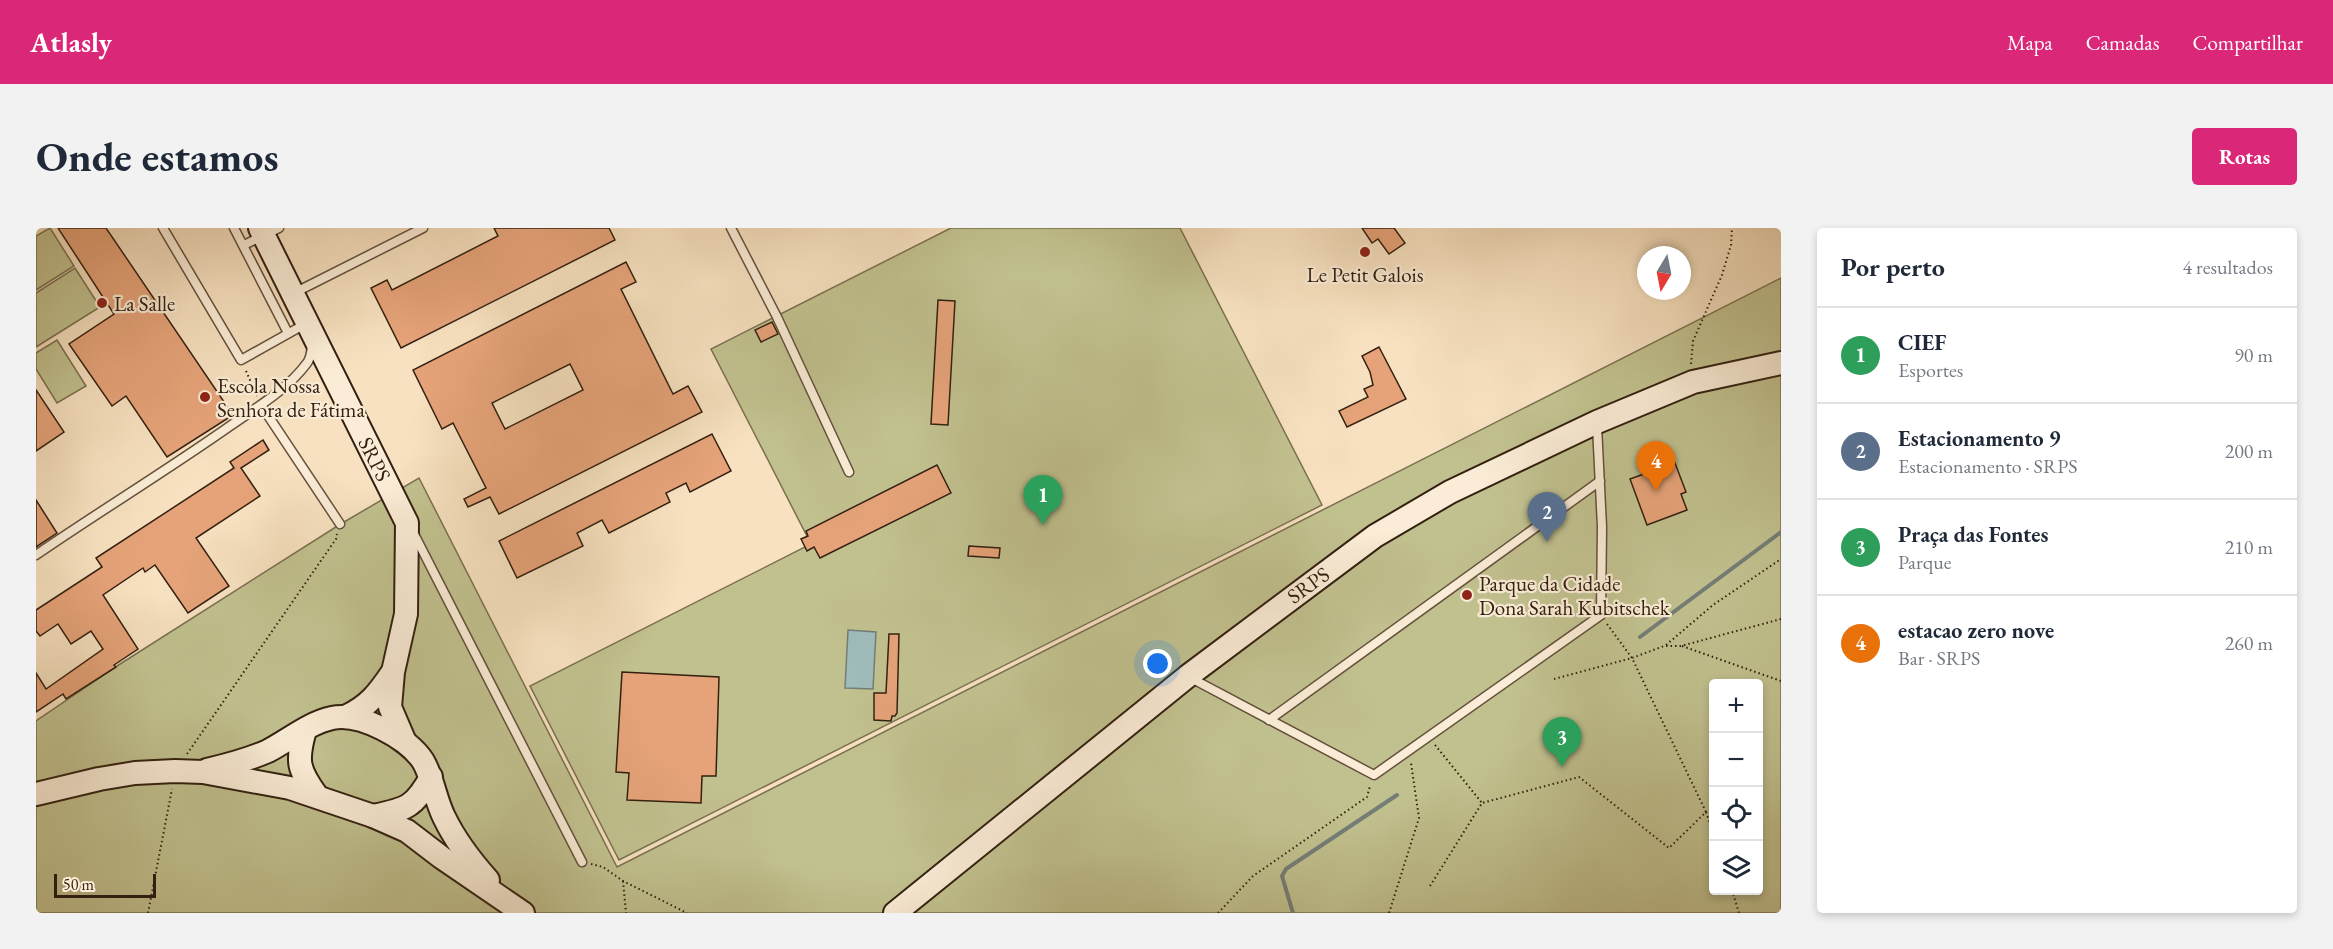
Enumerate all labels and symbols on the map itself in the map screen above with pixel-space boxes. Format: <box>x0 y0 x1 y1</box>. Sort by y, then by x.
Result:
marker: Le Petit Galois <box>1358 245 1372 259</box>
north arrow <box>1637 246 1691 300</box>
place label: Le Petit Galois <box>1307 261 1424 288</box>
place label: La Salle <box>114 290 175 317</box>
marker: La Salle <box>95 296 109 310</box>
place label: Escola Nossa Senhora de Fátima <box>217 372 365 423</box>
marker: Escola Nossa Senhora de Fátima <box>198 390 212 404</box>
street label: SRPS <box>353 432 397 486</box>
pin: 4 <box>1636 442 1676 491</box>
pin: 1 <box>1024 476 1062 525</box>
pin: 2 <box>1528 492 1566 542</box>
street label: SRPS <box>1281 561 1335 609</box>
place label: Parque da Cidade Dona Sarah Kubitschek <box>1479 570 1671 621</box>
marker: Parque da Cidade Dona Sarah Kubitschek <box>1460 588 1474 602</box>
your location <box>1143 649 1172 678</box>
pin: 3 <box>1542 718 1582 767</box>
scale bar <box>54 871 156 898</box>

